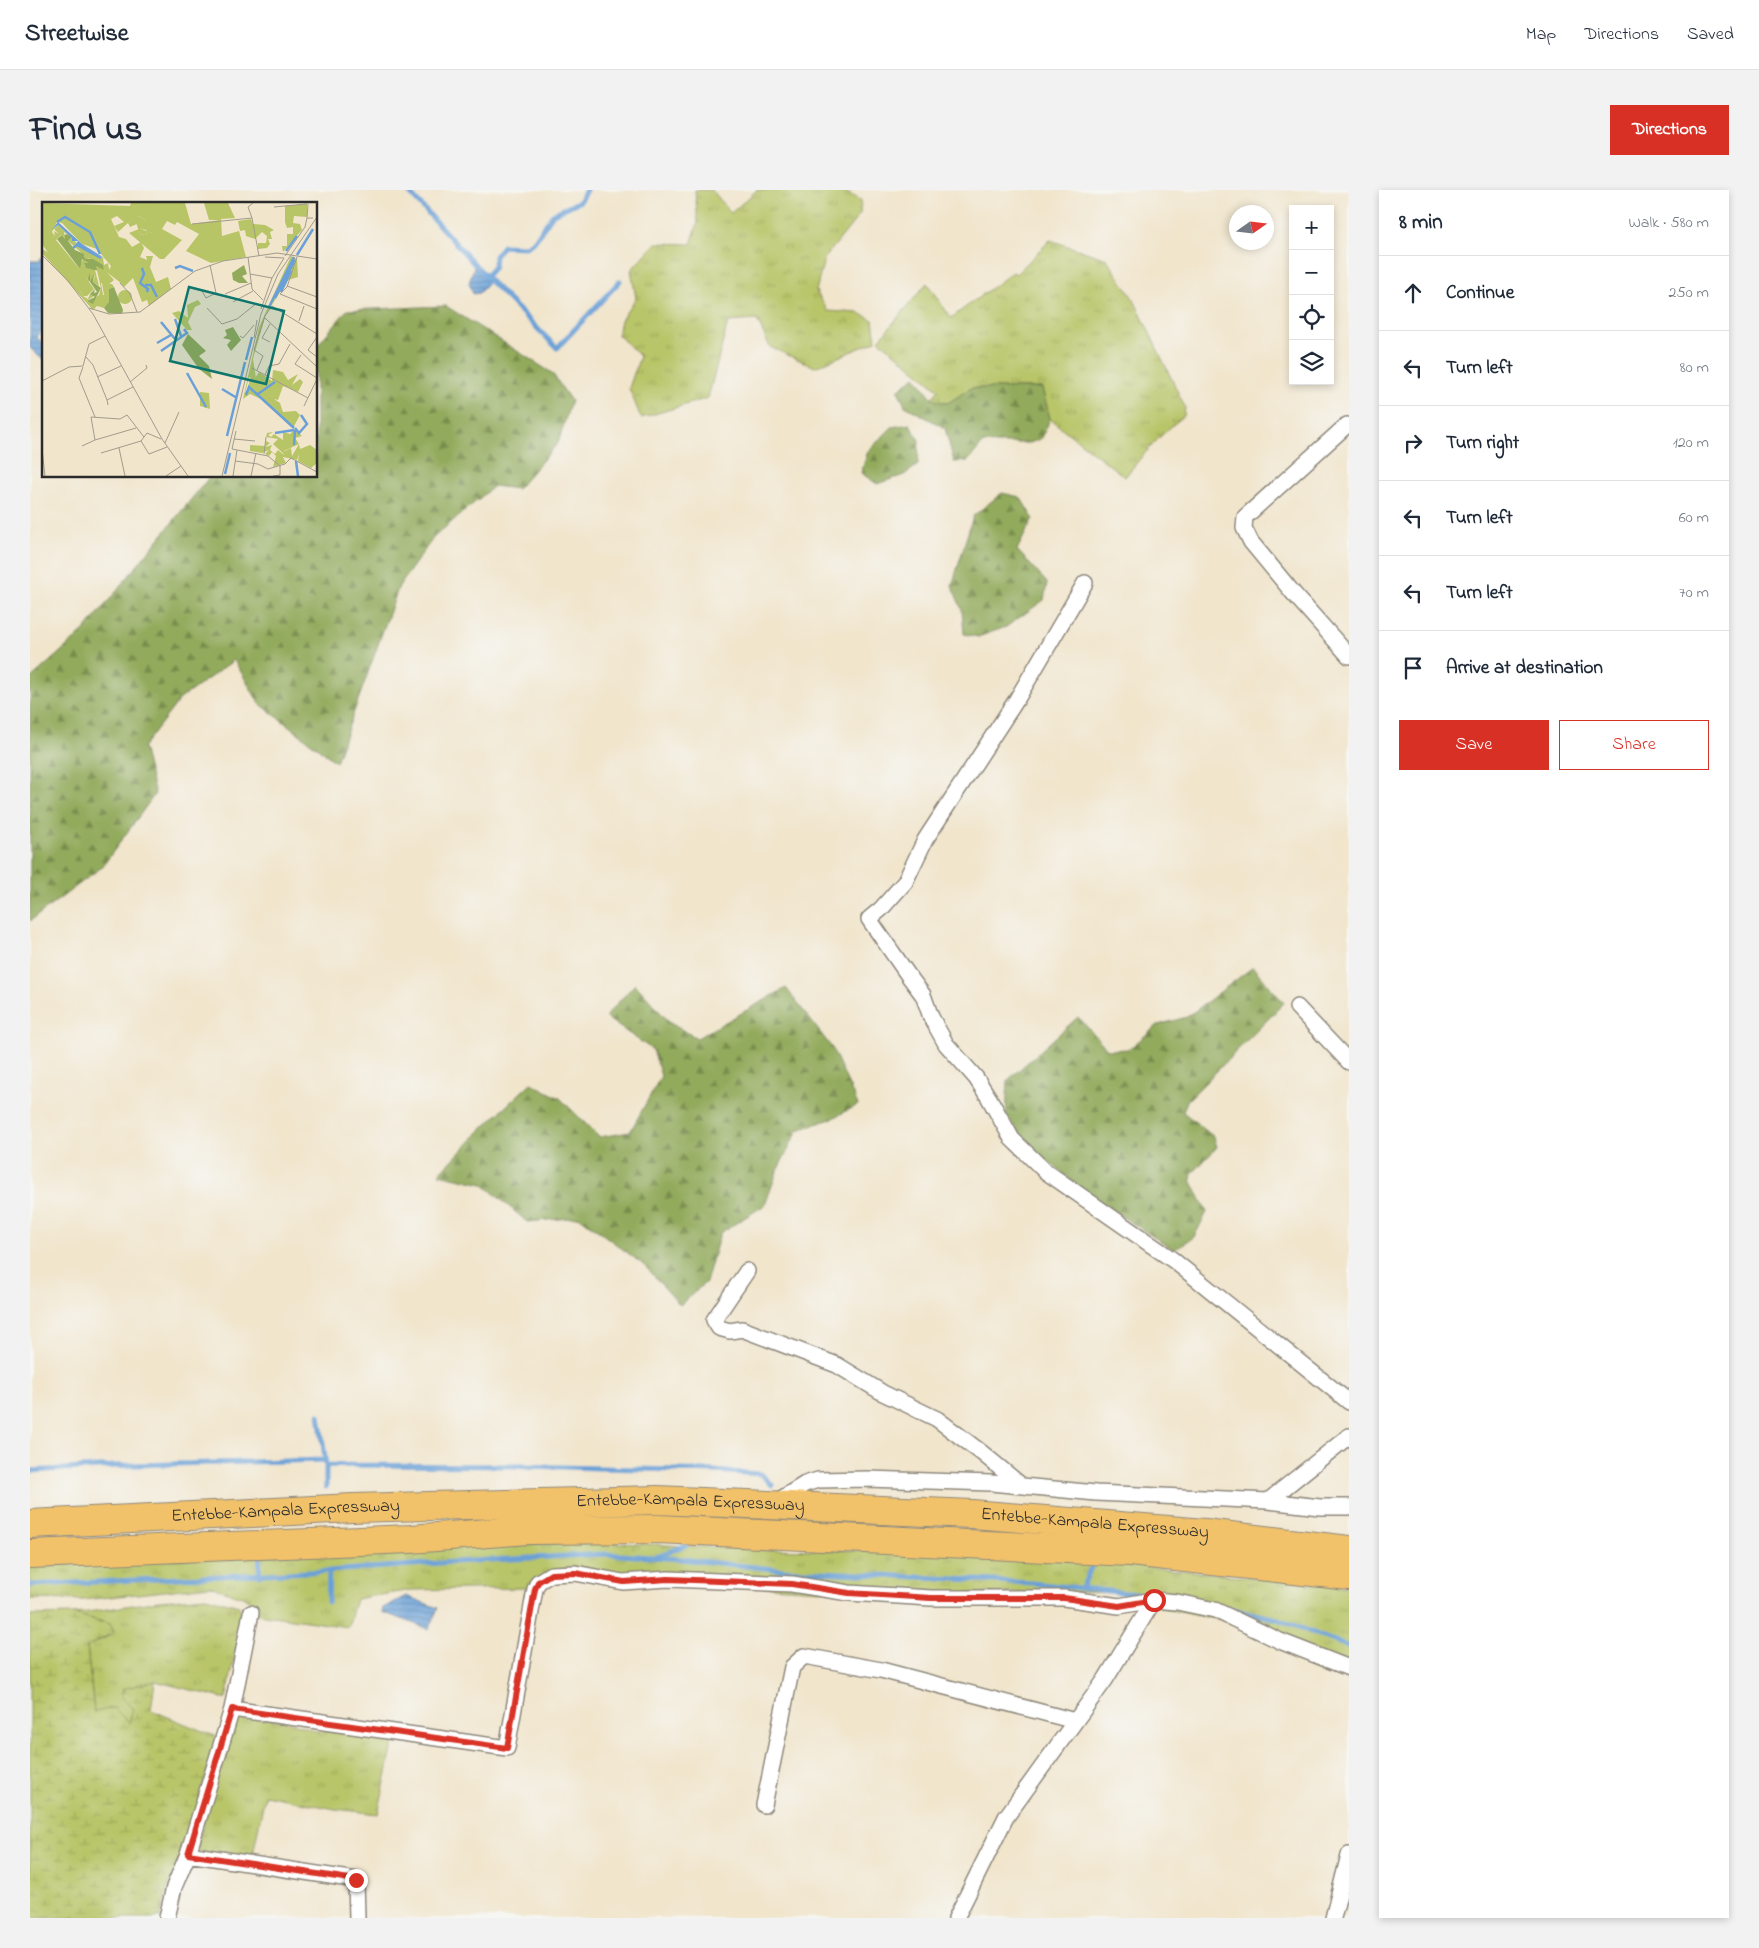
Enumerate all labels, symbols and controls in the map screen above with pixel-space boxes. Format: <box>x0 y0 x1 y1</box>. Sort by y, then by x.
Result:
text: Streetwise <box>25 17 129 52</box>
text: Map <box>1526 22 1556 48</box>
text: Directions <box>1584 22 1659 48</box>
text: Saved <box>1687 22 1734 48</box>
text: Find us <box>30 105 142 156</box>
button: Directions <box>1610 105 1729 155</box>
inset map <box>42 202 318 478</box>
north arrow <box>1229 205 1274 250</box>
map controls <box>1289 205 1334 385</box>
button: + <box>1289 205 1334 250</box>
text: 8 min <box>1399 208 1443 238</box>
text: Walk · 580 m <box>1628 211 1709 235</box>
button: − <box>1289 250 1334 295</box>
icon: ahead <box>1399 279 1427 307</box>
text: Continue <box>1446 280 1514 307</box>
text: 250 m <box>1669 281 1709 305</box>
button: locate <box>1289 295 1334 340</box>
button: layers <box>1289 340 1334 385</box>
icon: left <box>1399 354 1427 382</box>
text: Turn left <box>1446 355 1513 382</box>
text: 80 m <box>1680 356 1709 380</box>
icon: right <box>1399 429 1427 457</box>
text: Turn right <box>1446 430 1519 457</box>
text: 120 m <box>1673 431 1709 455</box>
icon: left <box>1399 504 1427 532</box>
text: Turn left <box>1446 505 1513 532</box>
text: 60 m <box>1679 506 1709 530</box>
icon: left <box>1399 579 1427 607</box>
text: Turn left <box>1446 580 1513 607</box>
text: 70 m <box>1679 581 1709 605</box>
icon: arrive <box>1399 654 1427 682</box>
text: Arrive at destination <box>1446 655 1603 682</box>
button: Save <box>1399 720 1549 770</box>
button: Share <box>1559 720 1709 770</box>
street label: Entebbe-Kampala Expressway <box>576 1487 805 1520</box>
street label: Entebbe-Kampala Expressway <box>171 1494 400 1530</box>
street label: Entebbe-Kampala Expressway <box>980 1502 1210 1546</box>
route start <box>1143 1589 1166 1612</box>
route end <box>345 1869 368 1892</box>

